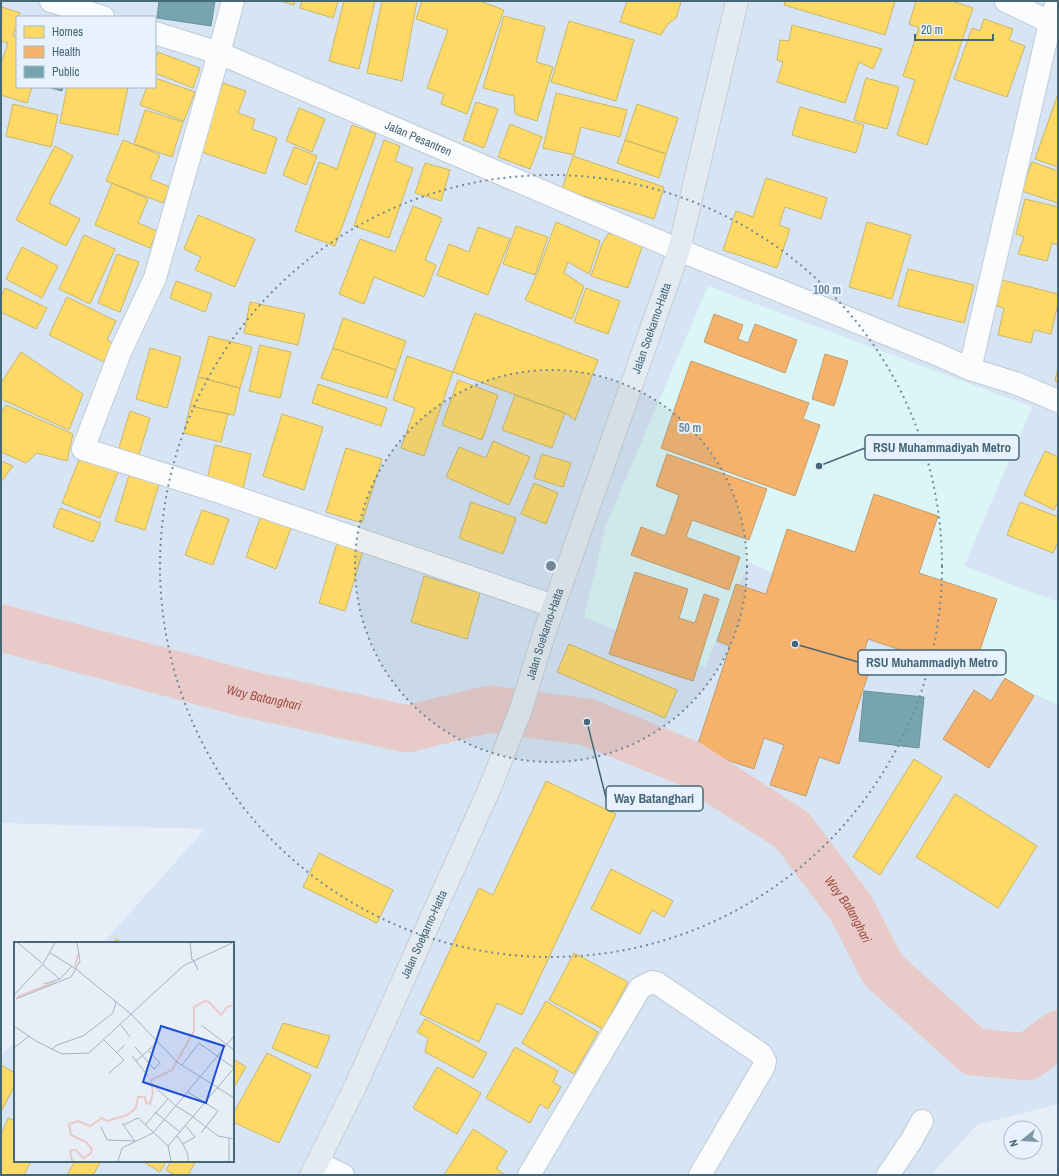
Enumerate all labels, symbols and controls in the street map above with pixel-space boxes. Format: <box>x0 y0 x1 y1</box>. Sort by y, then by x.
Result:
legend <box>16 16 156 88</box>
scale bar <box>915 16 993 42</box>
text: 20 m <box>921 22 943 38</box>
text: Homes <box>52 24 83 40</box>
text: Health <box>52 44 80 60</box>
text: Public <box>52 64 79 80</box>
street label: Jalan Pesantren <box>383 117 454 160</box>
street label: Jalan Soekarno-Hatta <box>628 280 675 376</box>
text: 100 m <box>813 282 841 298</box>
text: 50 m <box>679 420 701 436</box>
callout: RSU Muhammadiyah Metro <box>865 435 1019 460</box>
text: RSU Muhammadiyah Metro <box>873 439 1011 456</box>
centre of rings <box>544 559 558 573</box>
street label: Jalan Soekarno-Hatta <box>522 586 568 682</box>
callout: RSU Muhammadiyh Metro <box>858 650 1006 675</box>
text: RSU Muhammadiyh Metro <box>866 654 998 671</box>
water label: Way Batanghari <box>225 681 303 714</box>
callout: Way Batanghari <box>606 786 703 811</box>
text: Way Batanghari <box>614 790 694 807</box>
water label: Way Batanghari <box>821 873 876 946</box>
street label: Jalan Soekarno-Hatta <box>397 887 451 981</box>
inset map <box>14 942 234 1162</box>
north arrow <box>1003 1120 1043 1160</box>
text: N <box>1006 1138 1021 1148</box>

